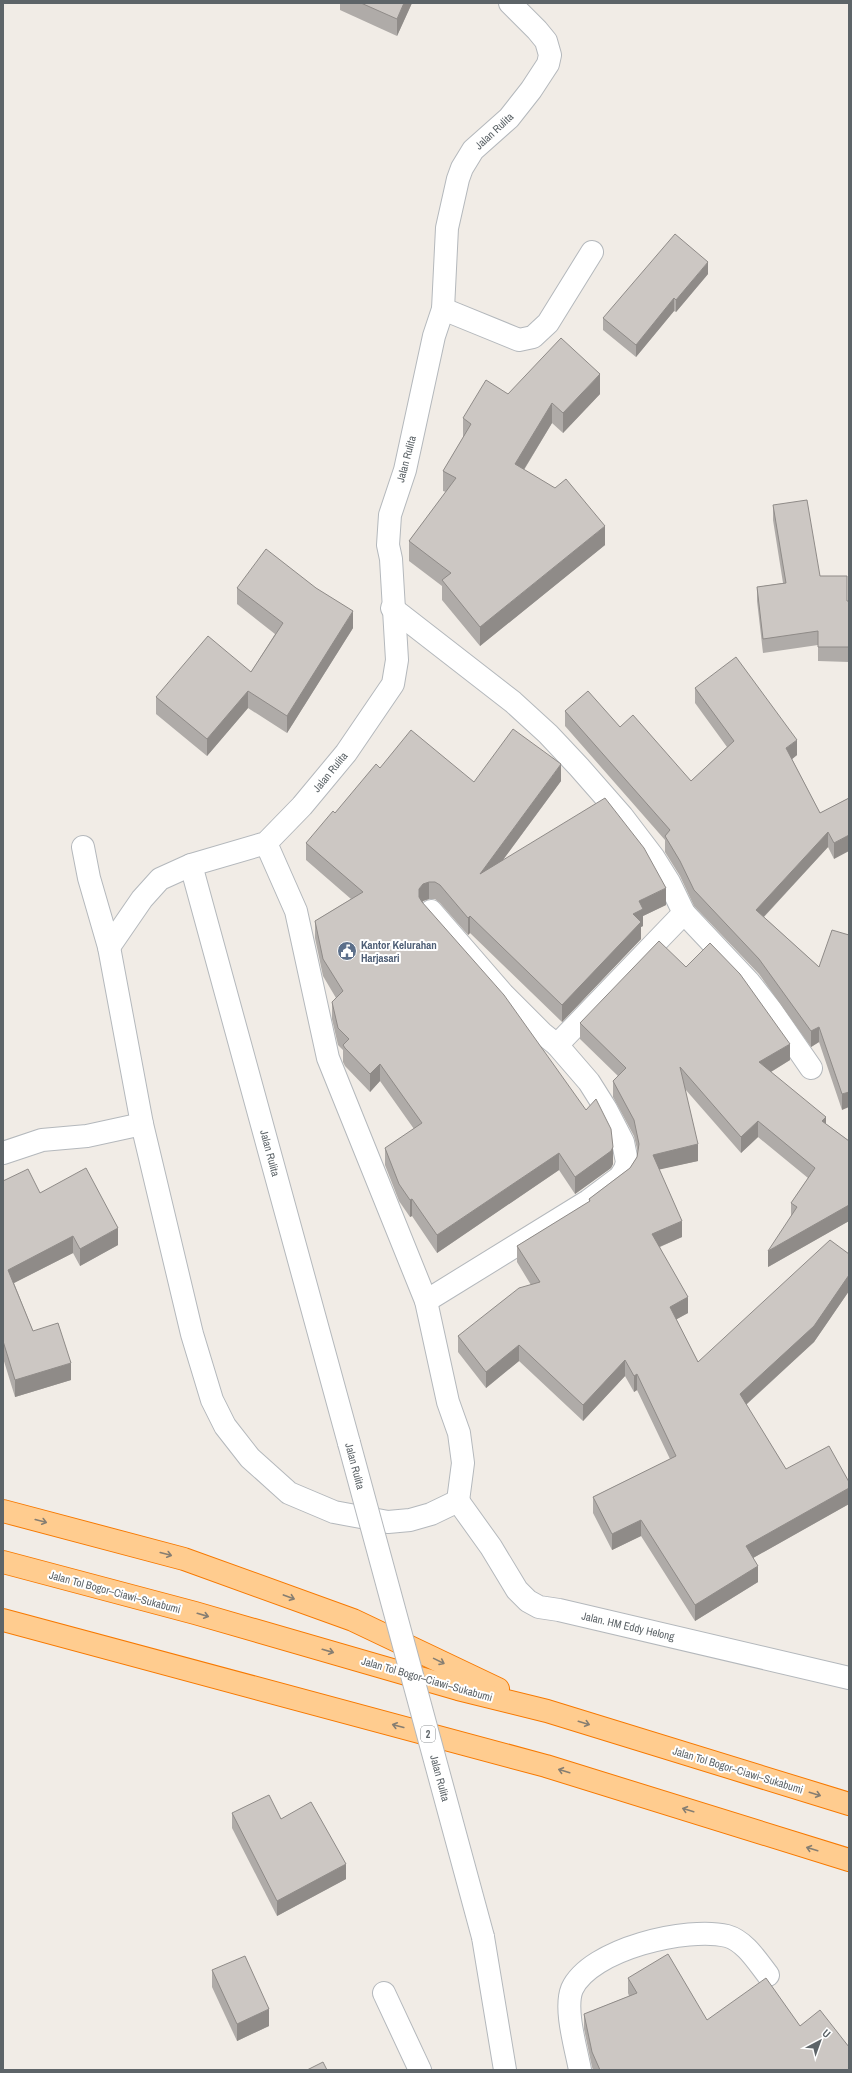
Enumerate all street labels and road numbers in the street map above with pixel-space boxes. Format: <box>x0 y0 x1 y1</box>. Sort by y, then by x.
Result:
street label: Jalan Rulita <box>472 110 516 152</box>
street label: Jalan Rulita <box>393 434 419 484</box>
street label: Jalan Rulita <box>310 749 350 795</box>
street label: Jalan Rulita <box>257 1128 283 1178</box>
street label: Jalan Rulita <box>342 1441 368 1491</box>
street label: Jalan Tol Bogor–Ciawi–Sukabumi <box>48 1568 182 1616</box>
street label: Jalan. HM Eddy Helong <box>580 1609 676 1643</box>
street label: Jalan Tol Bogor–Ciawi–Sukabumi <box>360 1654 494 1704</box>
road number: 2 <box>421 1726 435 1742</box>
street label: Jalan Tol Bogor–Ciawi–Sukabumi <box>671 1743 805 1797</box>
street label: Jalan Rulita <box>427 1753 453 1803</box>

